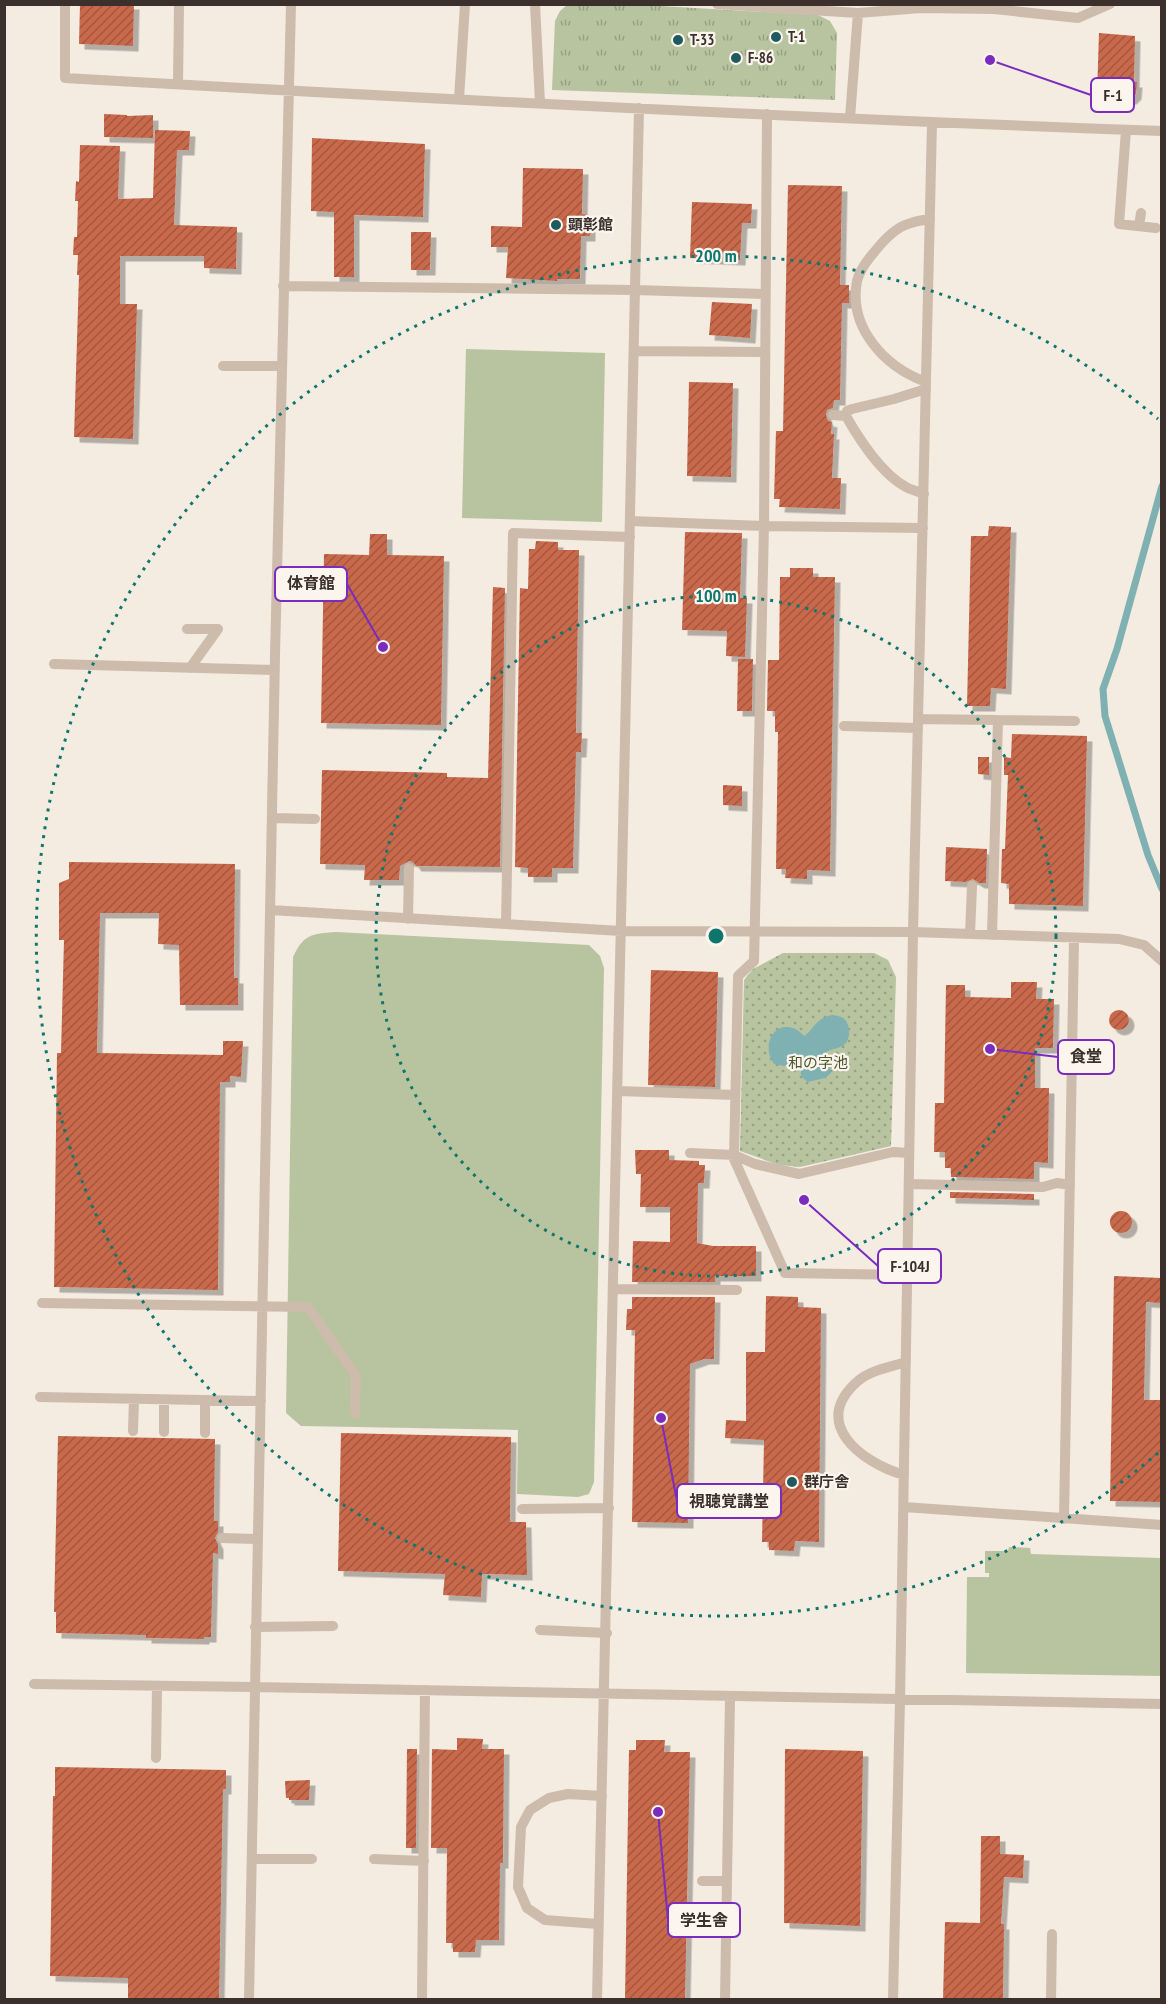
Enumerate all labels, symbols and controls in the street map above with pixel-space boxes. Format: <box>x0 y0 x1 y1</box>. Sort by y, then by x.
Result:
place label: T-1 <box>788 27 805 46</box>
place label: T-33 <box>690 30 714 49</box>
marker: T-1 <box>769 30 783 44</box>
marker: T-33 <box>671 33 685 47</box>
place label: F-86 <box>748 48 773 67</box>
marker: F-86 <box>729 51 743 65</box>
callout: F-1 <box>1091 78 1134 112</box>
text: F-1 <box>1103 85 1123 105</box>
place label: 顕彰館 <box>568 215 613 234</box>
marker: 顕彰館 <box>549 218 563 232</box>
text: 200 m <box>695 244 737 267</box>
callout: 体育館 <box>275 567 347 601</box>
text: 体育館 <box>287 573 335 593</box>
text: 100 m <box>695 584 737 607</box>
centre of rings <box>706 926 726 946</box>
callout: 食堂 <box>1058 1040 1114 1074</box>
text: 食堂 <box>1070 1046 1102 1066</box>
park label: 和の字池 <box>788 1053 848 1072</box>
callout: F-104J <box>878 1249 941 1283</box>
text: F-104J <box>890 1256 930 1276</box>
place label: 群庁舎 <box>804 1472 850 1491</box>
marker: 群庁舎 <box>785 1475 799 1489</box>
callout: 視聴覚講堂 <box>677 1484 781 1518</box>
text: 視聴覚講堂 <box>689 1491 769 1511</box>
callout: 学生舎 <box>668 1903 740 1937</box>
text: 学生舎 <box>680 1910 728 1930</box>

